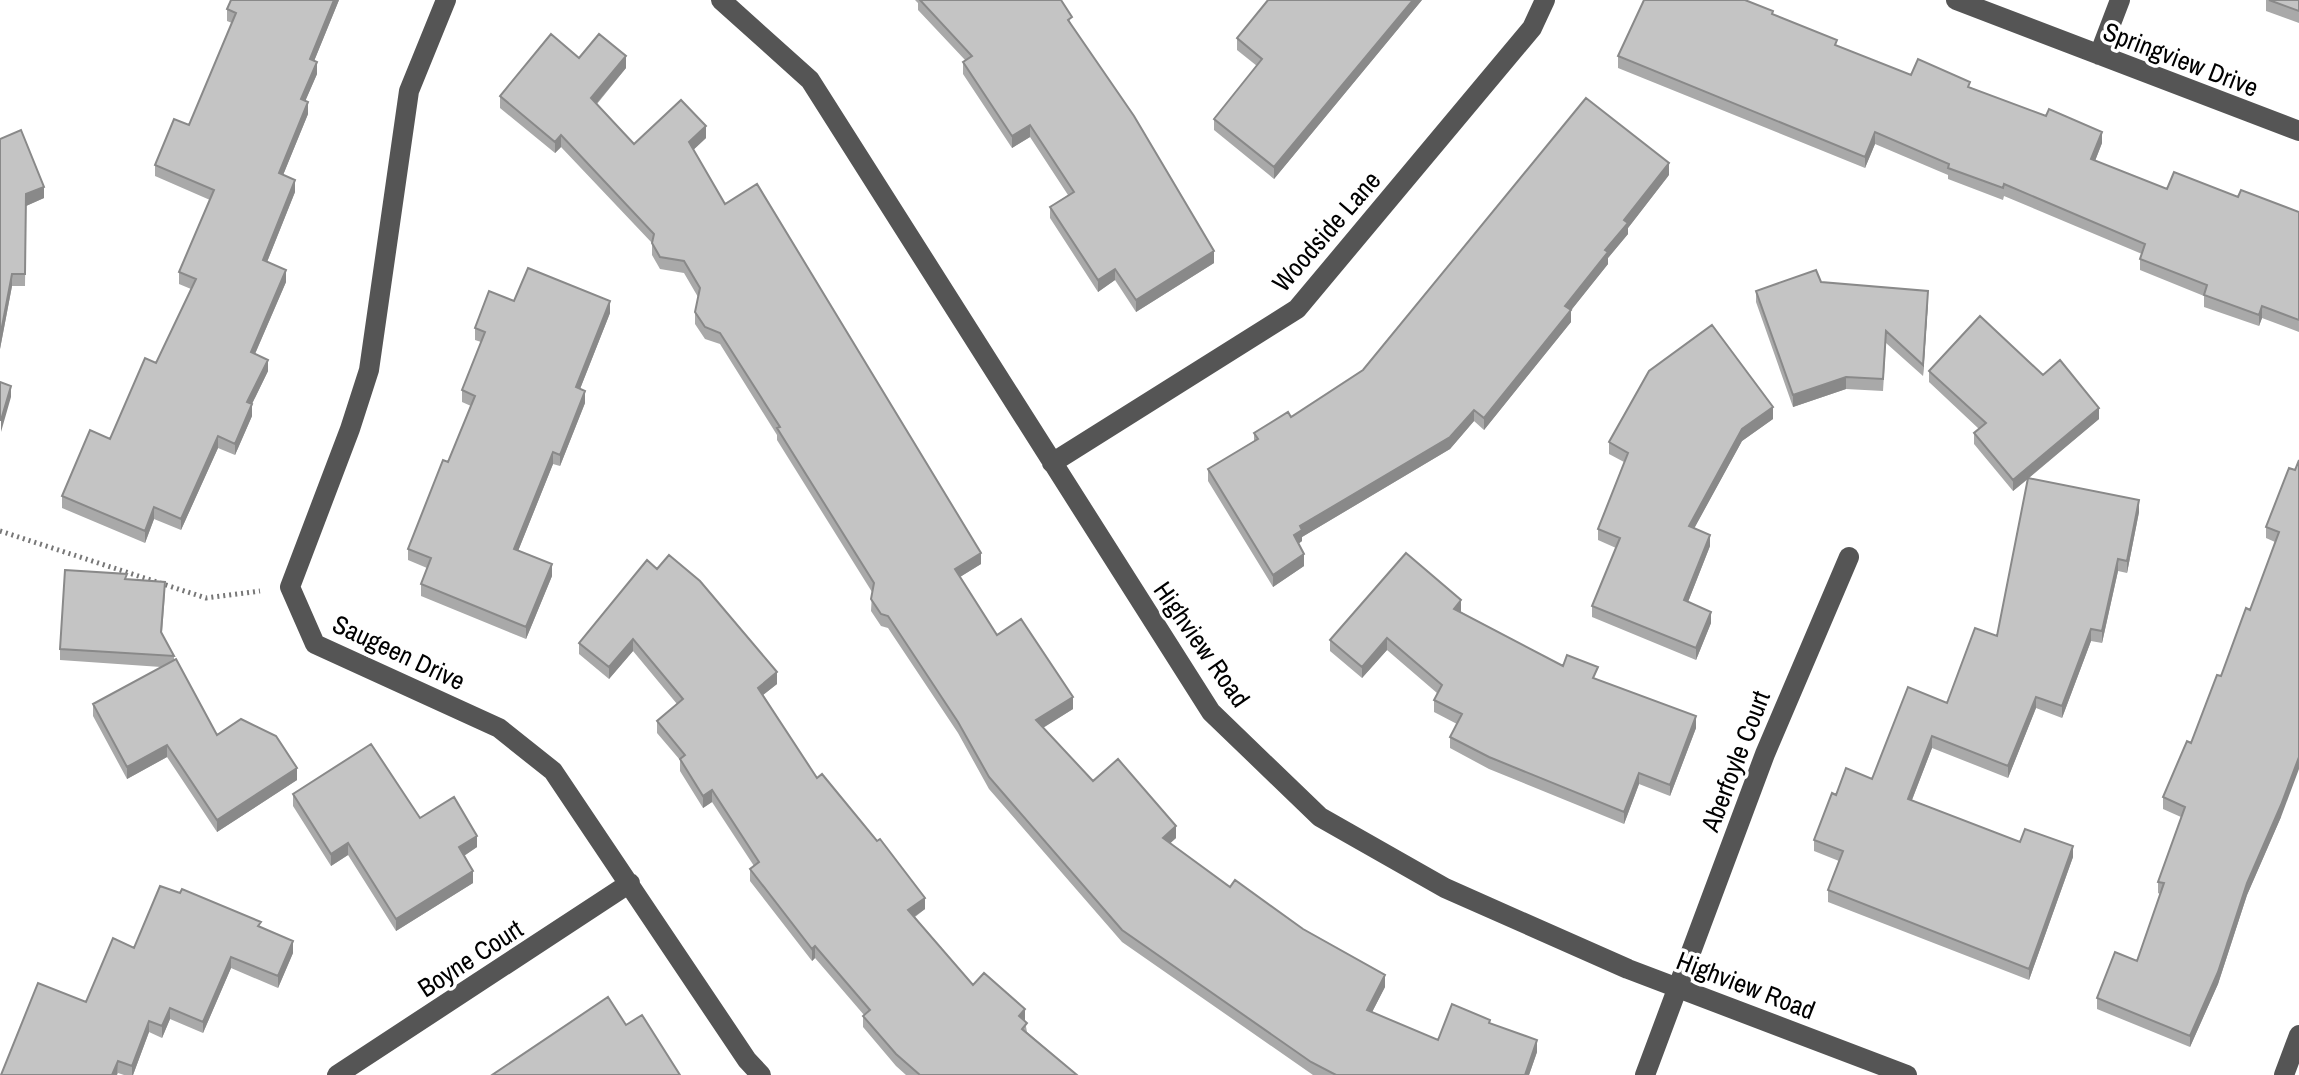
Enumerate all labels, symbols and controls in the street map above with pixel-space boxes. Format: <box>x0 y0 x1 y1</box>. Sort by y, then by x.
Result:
street label: Springview Drive <box>2098 13 2264 105</box>
street label: Woodside Lane <box>1264 163 1388 299</box>
street label: Highview Road <box>1146 574 1258 714</box>
street label: Saugeen Drive <box>327 606 471 698</box>
street label: Aberfoyle Court <box>1692 686 1778 837</box>
street label: Boyne Court <box>411 911 529 1005</box>
street label: Highview Road <box>1672 943 1820 1027</box>

